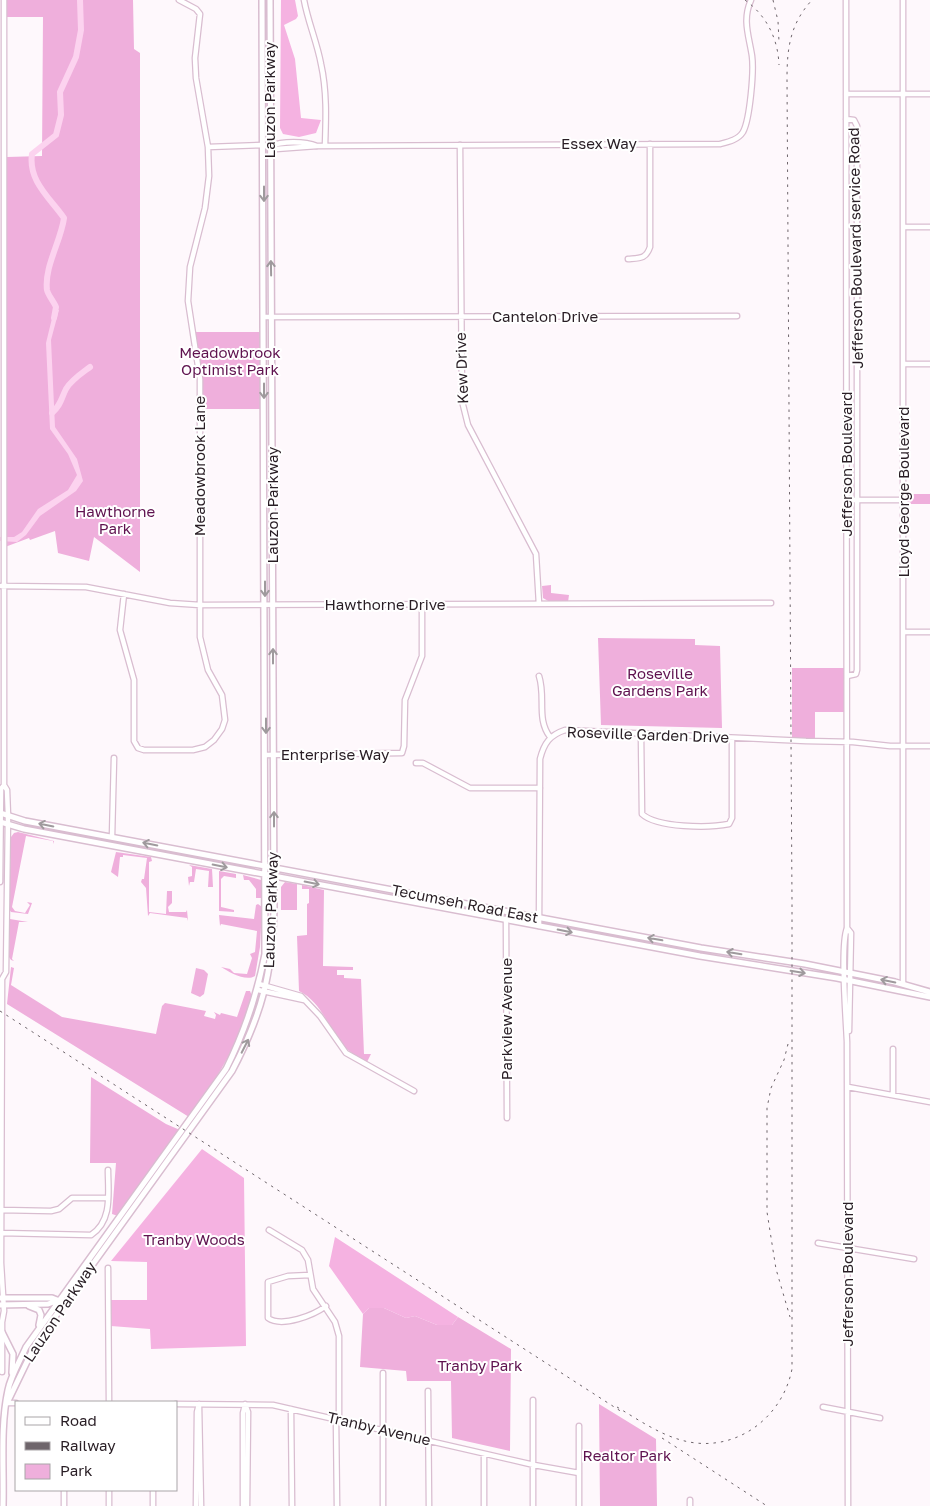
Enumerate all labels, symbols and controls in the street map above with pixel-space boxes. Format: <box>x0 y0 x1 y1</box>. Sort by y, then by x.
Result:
street label: Lauzon Parkway <box>260 41 278 158</box>
street label: Jefferson Boulevard service Road <box>844 127 866 369</box>
street label: Essex Way <box>561 134 638 152</box>
one-way arrow <box>259 185 268 201</box>
one-way arrow <box>266 261 276 277</box>
street label: Cantelon Drive <box>492 307 598 325</box>
street label: Kew Drive <box>451 332 471 404</box>
park label: Meadowbrook Optimist Park <box>179 343 281 378</box>
one-way arrow <box>259 382 269 399</box>
street label: Jefferson Boulevard <box>837 392 855 536</box>
street label: Meadowbrook Lane <box>190 395 208 536</box>
street label: Lloyd George Boulevard <box>894 406 912 578</box>
street label: Lauzon Parkway <box>263 446 281 563</box>
park label: Hawthorne Park <box>75 502 155 537</box>
one-way arrow <box>260 580 270 596</box>
street label: Hawthorne Drive <box>324 595 446 613</box>
one-way arrow <box>268 648 278 664</box>
park label: Roseville Gardens Park <box>612 664 709 699</box>
one-way arrow <box>261 718 271 734</box>
street label: Roseville Garden Drive <box>566 722 730 746</box>
street label: Enterprise Way <box>281 745 390 763</box>
one-way arrow <box>269 811 279 827</box>
one-way arrow <box>39 820 55 829</box>
one-way arrow <box>143 839 159 849</box>
street label: Lauzon Parkway <box>259 851 281 969</box>
one-way arrow <box>212 861 228 871</box>
one-way arrow <box>303 879 319 888</box>
street label: Tecumseh Road East <box>390 880 540 926</box>
one-way arrow <box>557 926 573 936</box>
one-way arrow <box>647 934 663 944</box>
one-way arrow <box>726 948 742 958</box>
street label: Parkview Avenue <box>497 957 515 1080</box>
one-way arrow <box>789 967 805 977</box>
one-way arrow <box>880 975 896 985</box>
one-way arrow <box>241 1039 250 1054</box>
street label: Jefferson Boulevard <box>838 1202 856 1346</box>
park label: Tranby Woods <box>143 1230 245 1248</box>
street label: Lauzon Parkway <box>19 1257 100 1365</box>
park label: Tranby Park <box>438 1356 523 1374</box>
legend <box>15 1401 178 1491</box>
street label: Tranby Avenue <box>326 1407 433 1449</box>
text: Road <box>60 1411 97 1429</box>
text: Railway <box>60 1436 116 1454</box>
park label: Realtor Park <box>583 1446 672 1464</box>
text: Park <box>60 1461 93 1479</box>

